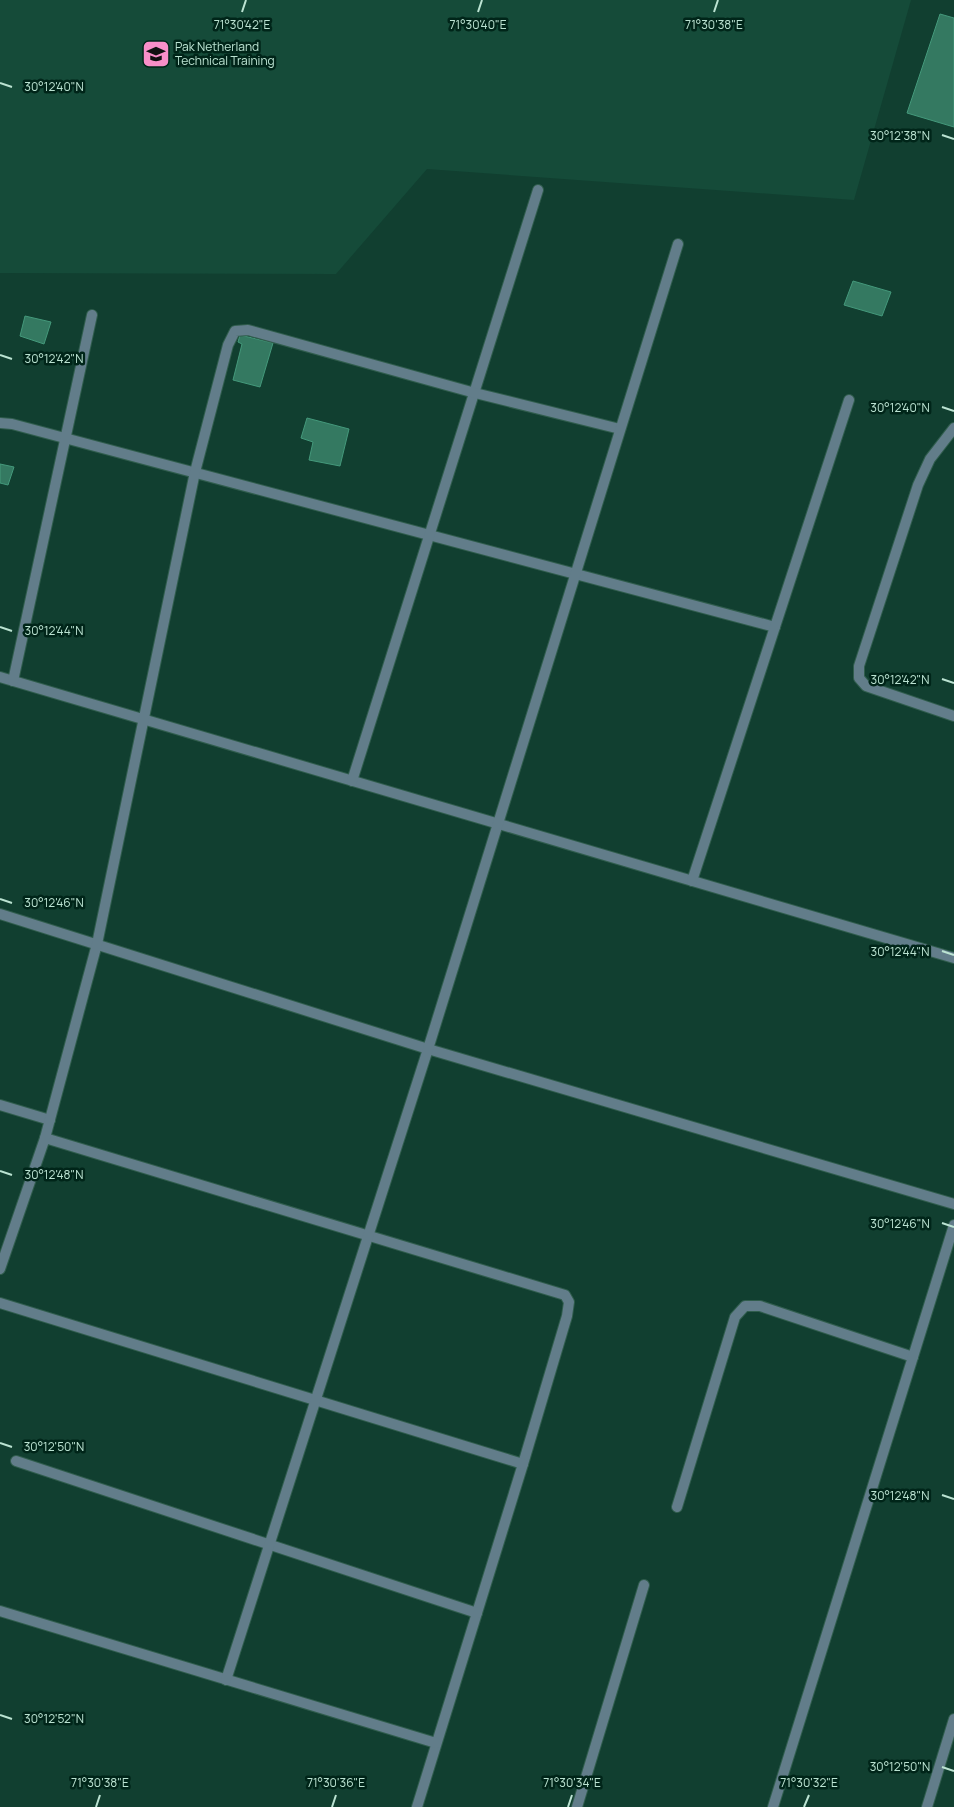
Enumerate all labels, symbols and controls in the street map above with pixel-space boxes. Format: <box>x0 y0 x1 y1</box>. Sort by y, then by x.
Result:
text: 71°30'42"E <box>214 16 270 33</box>
text: 71°30'40"E <box>449 16 507 33</box>
text: 71°30'38"E <box>685 16 743 33</box>
place label: Pak Netherland Technical Training <box>175 38 275 69</box>
school or university icon: Pak Netherland Technical Training <box>141 39 171 69</box>
text: 30°12'40"N <box>24 78 84 95</box>
text: 30°12'38"N <box>870 127 930 144</box>
text: 30°12'42"N <box>25 350 83 367</box>
text: 30°12'40"N <box>870 399 930 416</box>
text: 30°12'44"N <box>25 622 83 639</box>
text: 30°12'42"N <box>871 671 929 688</box>
text: 30°12'46"N <box>24 894 84 911</box>
text: 30°12'44"N <box>871 943 929 960</box>
text: 30°12'48"N <box>25 1166 83 1183</box>
text: 30°12'46"N <box>870 1215 930 1232</box>
text: 30°12'50"N <box>24 1438 84 1455</box>
text: 30°12'48"N <box>871 1487 929 1504</box>
text: 30°12'52"N <box>24 1710 84 1727</box>
text: 30°12'50"N <box>870 1758 930 1775</box>
text: 71°30'38"E <box>71 1774 129 1791</box>
text: 71°30'36"E <box>307 1774 365 1791</box>
text: 71°30'34"E <box>543 1774 601 1791</box>
text: 71°30'32"E <box>780 1774 838 1791</box>

